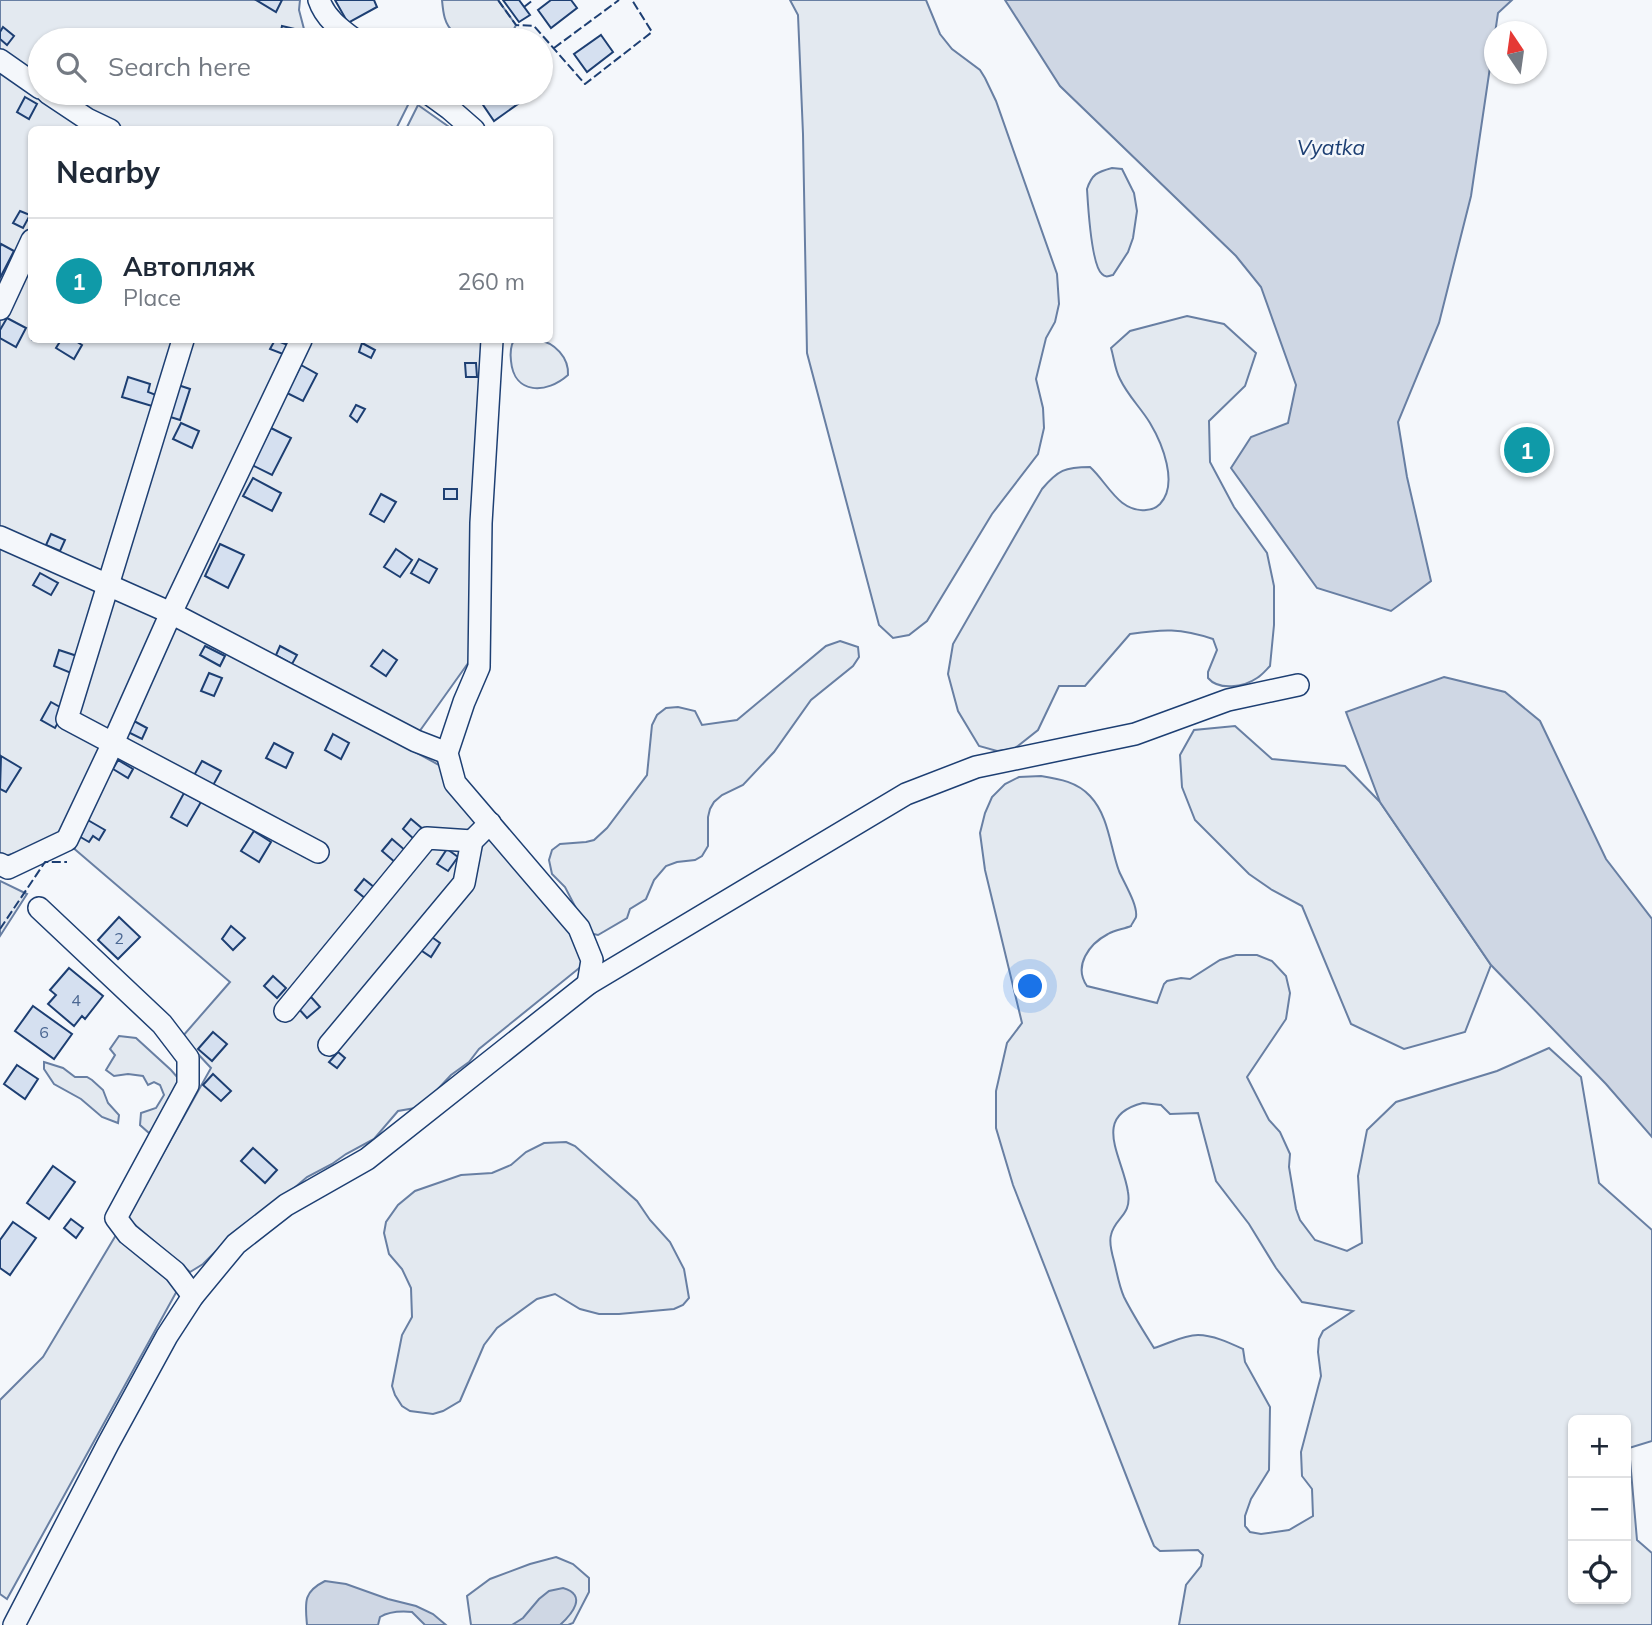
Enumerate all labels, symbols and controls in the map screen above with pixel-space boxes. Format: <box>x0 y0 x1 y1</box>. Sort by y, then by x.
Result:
north arrow <box>1484 21 1547 84</box>
search box <box>28 28 553 105</box>
icon: search <box>52 48 90 86</box>
text: Search here <box>108 50 251 83</box>
water label: Vyatka <box>1297 134 1365 160</box>
text: Nearby <box>56 153 160 191</box>
text: Автопляж <box>123 250 255 283</box>
text: 1 <box>72 267 86 296</box>
text: 260 m <box>457 267 525 296</box>
text: Place <box>123 283 181 312</box>
pin: 1 <box>1504 424 1550 476</box>
house number: 2 <box>114 928 124 948</box>
your location <box>1013 969 1047 1003</box>
house number: 4 <box>71 990 81 1010</box>
house number: 6 <box>39 1022 49 1042</box>
map controls <box>1568 1415 1631 1604</box>
button: + <box>1568 1415 1631 1478</box>
button: − <box>1568 1478 1631 1541</box>
button: locate <box>1568 1541 1631 1604</box>

